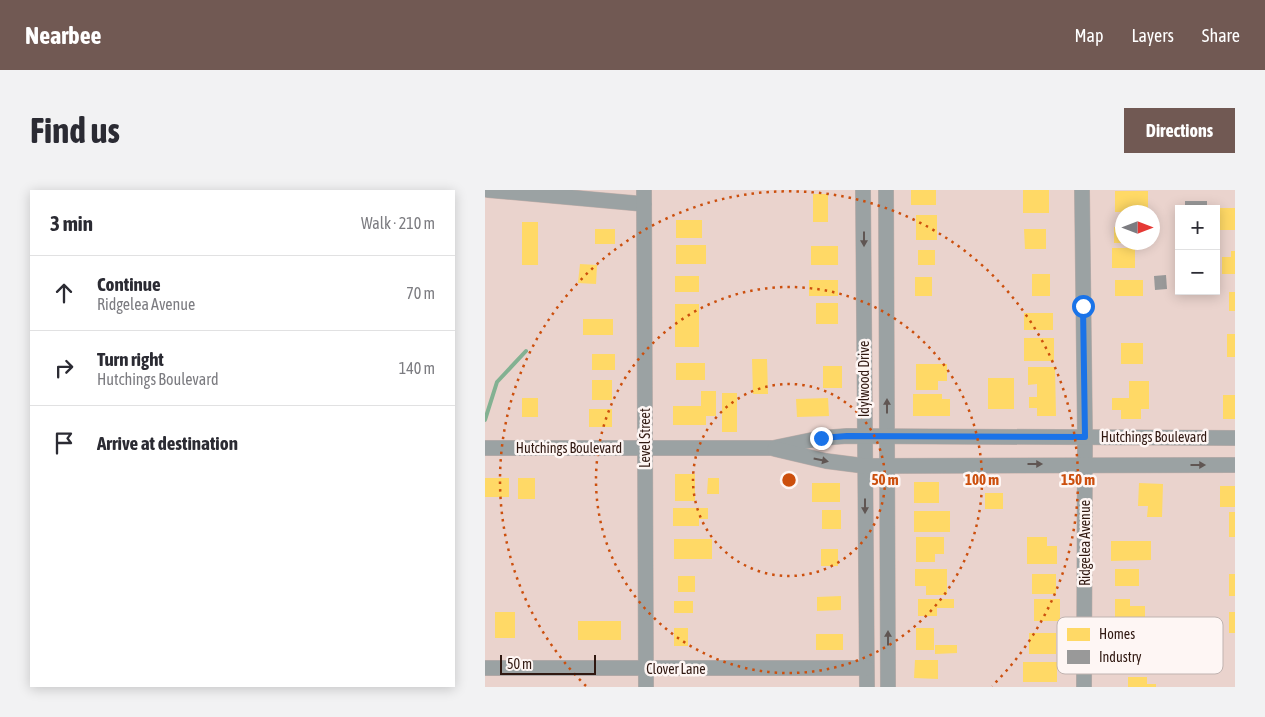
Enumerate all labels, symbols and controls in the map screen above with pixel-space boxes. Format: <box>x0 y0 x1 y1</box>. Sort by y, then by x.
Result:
text: Nearbee <box>25 22 101 49</box>
text: Map <box>1074 25 1103 46</box>
text: Layers <box>1131 25 1174 46</box>
text: Share <box>1202 25 1240 46</box>
button: Directions <box>1124 108 1235 153</box>
text: Find us <box>30 110 120 150</box>
north arrow <box>1115 205 1160 250</box>
map controls <box>1175 205 1220 295</box>
button: + <box>1175 205 1220 250</box>
text: 3 min <box>50 211 93 235</box>
text: Walk · 210 m <box>361 214 435 232</box>
one-way arrow <box>860 231 868 247</box>
button: − <box>1175 250 1220 295</box>
text: Continue <box>97 273 161 295</box>
icon: ahead <box>50 279 78 307</box>
text: 70 m <box>406 284 435 302</box>
text: Ridgelea Avenue <box>97 295 195 313</box>
route start <box>1072 295 1095 318</box>
street label: Idylwood Drive <box>856 341 872 417</box>
text: Turn right <box>97 348 164 370</box>
icon: right <box>50 354 78 382</box>
text: 140 m <box>399 359 435 377</box>
text: Hutchings Boulevard <box>97 370 219 388</box>
one-way arrow <box>883 398 891 414</box>
street label: Level Street <box>637 408 653 468</box>
route end <box>810 427 833 450</box>
icon: arrive <box>50 429 78 457</box>
street label: Hutchings Boulevard <box>1101 429 1207 445</box>
text: Arrive at destination <box>97 432 238 454</box>
street label: Hutchings Boulevard <box>516 440 622 456</box>
one-way arrow <box>813 456 828 464</box>
one-way arrow <box>1027 460 1043 468</box>
one-way arrow <box>1190 461 1206 469</box>
centre of rings <box>780 471 798 489</box>
text: 50 m <box>872 471 899 488</box>
text: 100 m <box>965 471 999 488</box>
text: 150 m <box>1061 471 1095 488</box>
one-way arrow <box>861 498 869 514</box>
street label: Ridgelea Avenue <box>1077 500 1093 586</box>
legend <box>1057 617 1223 674</box>
text: Homes <box>1099 626 1135 642</box>
one-way arrow <box>884 630 892 646</box>
text: Industry <box>1099 649 1142 665</box>
scale bar <box>500 652 596 675</box>
text: 50 m <box>507 656 532 672</box>
street label: Clover Lane <box>646 661 706 677</box>

